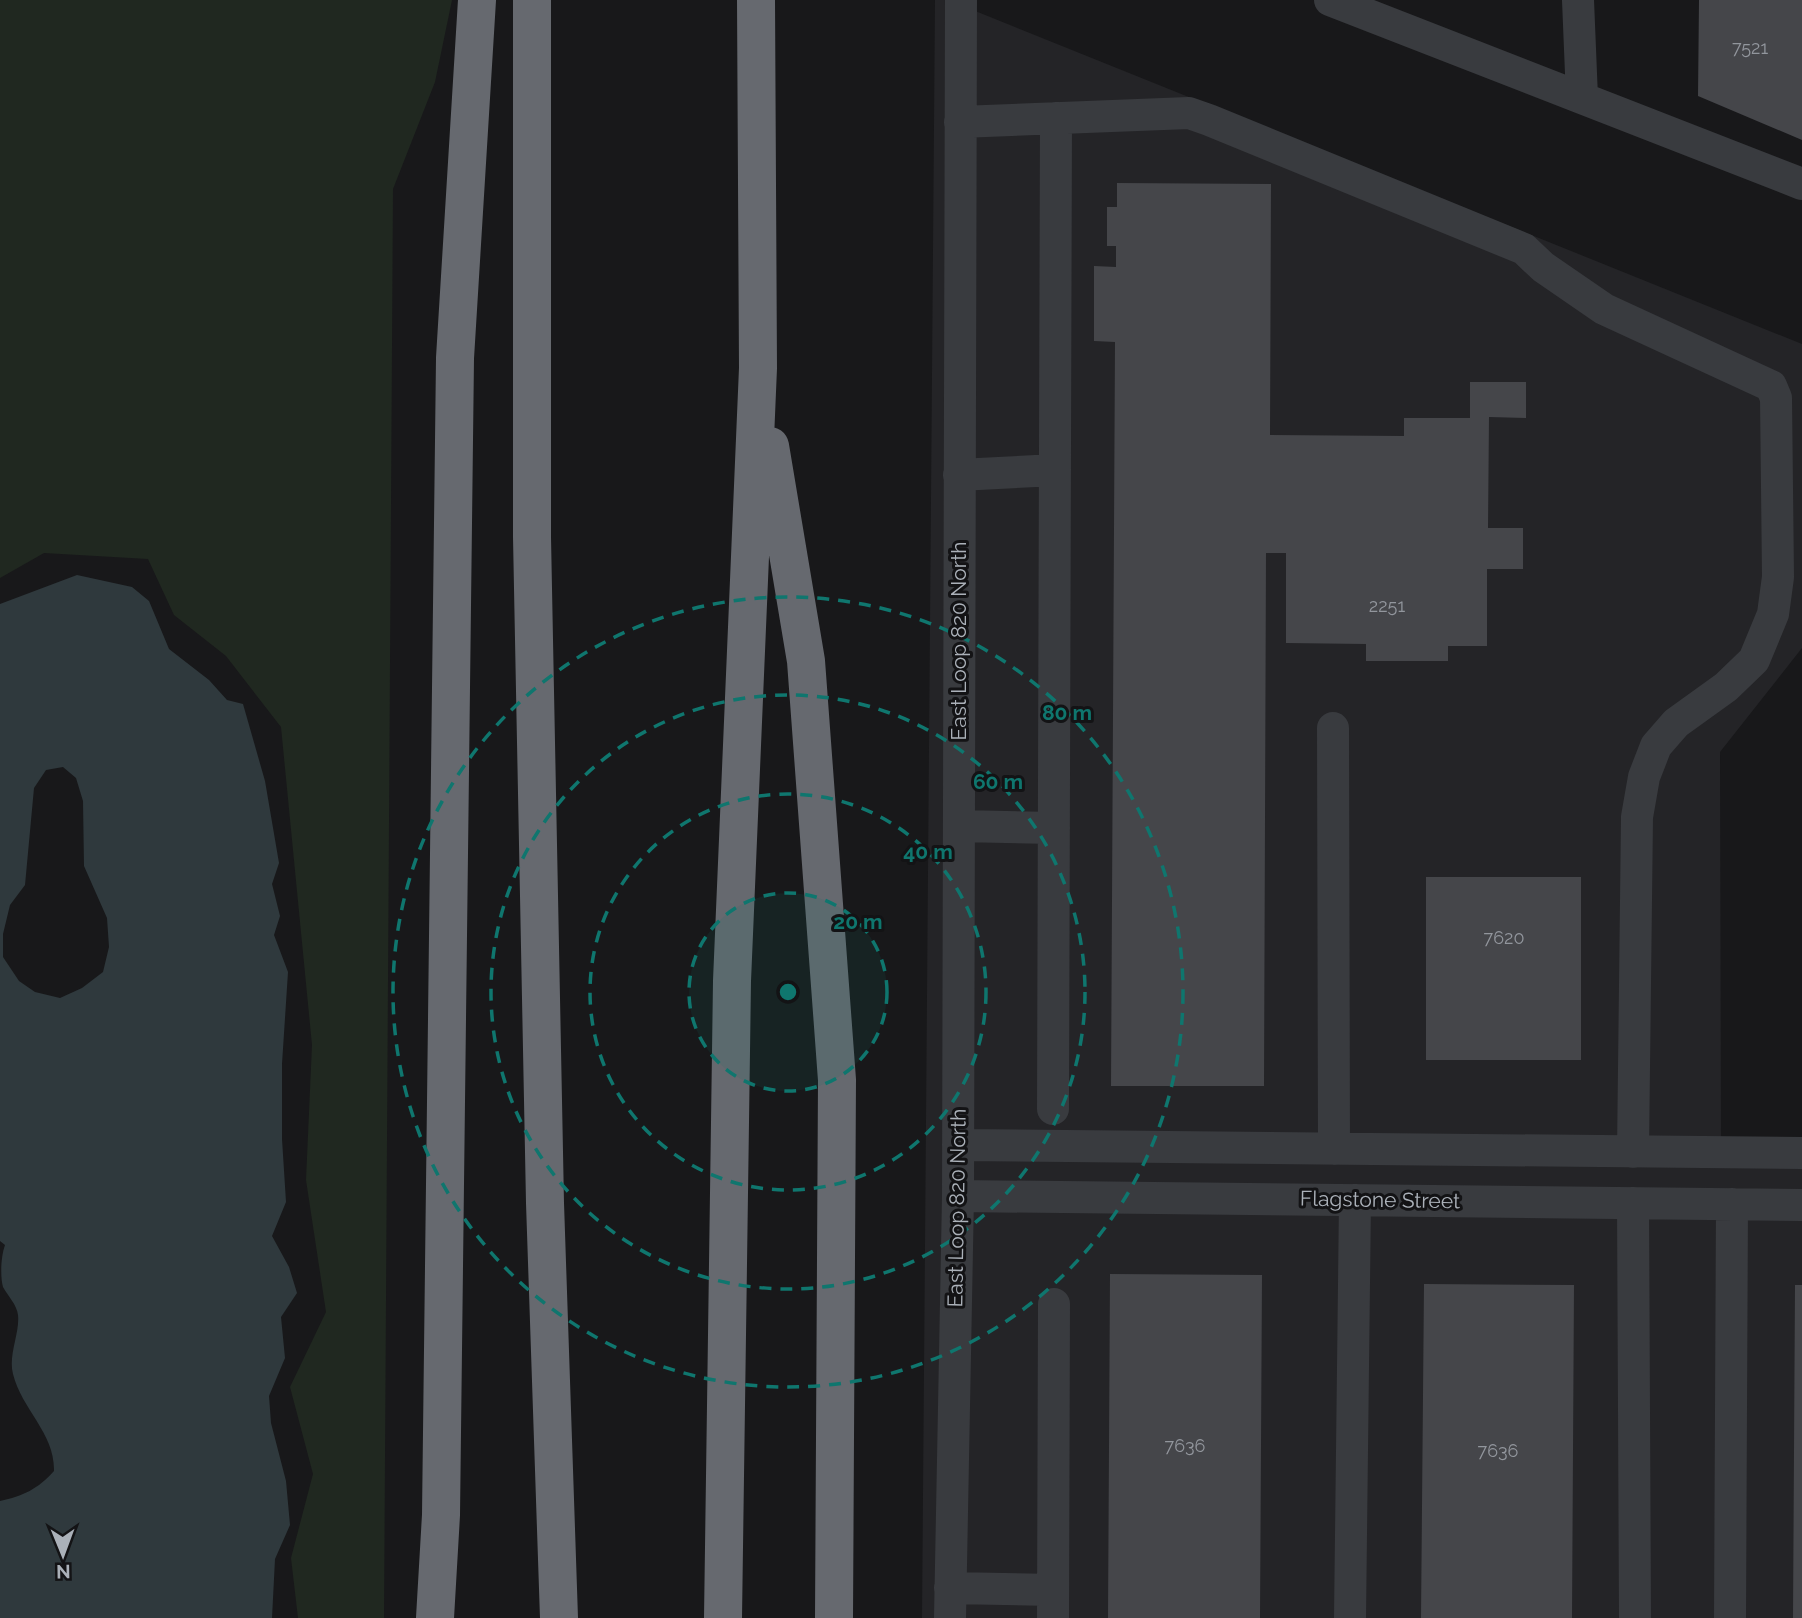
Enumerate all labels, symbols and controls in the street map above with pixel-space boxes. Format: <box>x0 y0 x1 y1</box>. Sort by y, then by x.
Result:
house number: 7521 <box>1732 37 1768 58</box>
street label: East Loop 820 North <box>946 542 971 740</box>
house number: 2251 <box>1369 595 1405 616</box>
text: 80 m <box>1042 700 1092 725</box>
text: 60 m <box>973 769 1023 794</box>
text: 40 m <box>903 839 953 864</box>
text: 20 m <box>833 909 883 934</box>
house number: 7620 <box>1484 927 1524 948</box>
centre of rings <box>776 980 800 1004</box>
street label: East Loop 820 North <box>942 1108 971 1308</box>
street label: Flagstone Street <box>1300 1186 1460 1213</box>
house number: 7636 <box>1165 1435 1206 1456</box>
house number: 7636 <box>1478 1440 1519 1461</box>
north arrow <box>28 1520 98 1590</box>
text: N <box>56 1561 71 1583</box>

